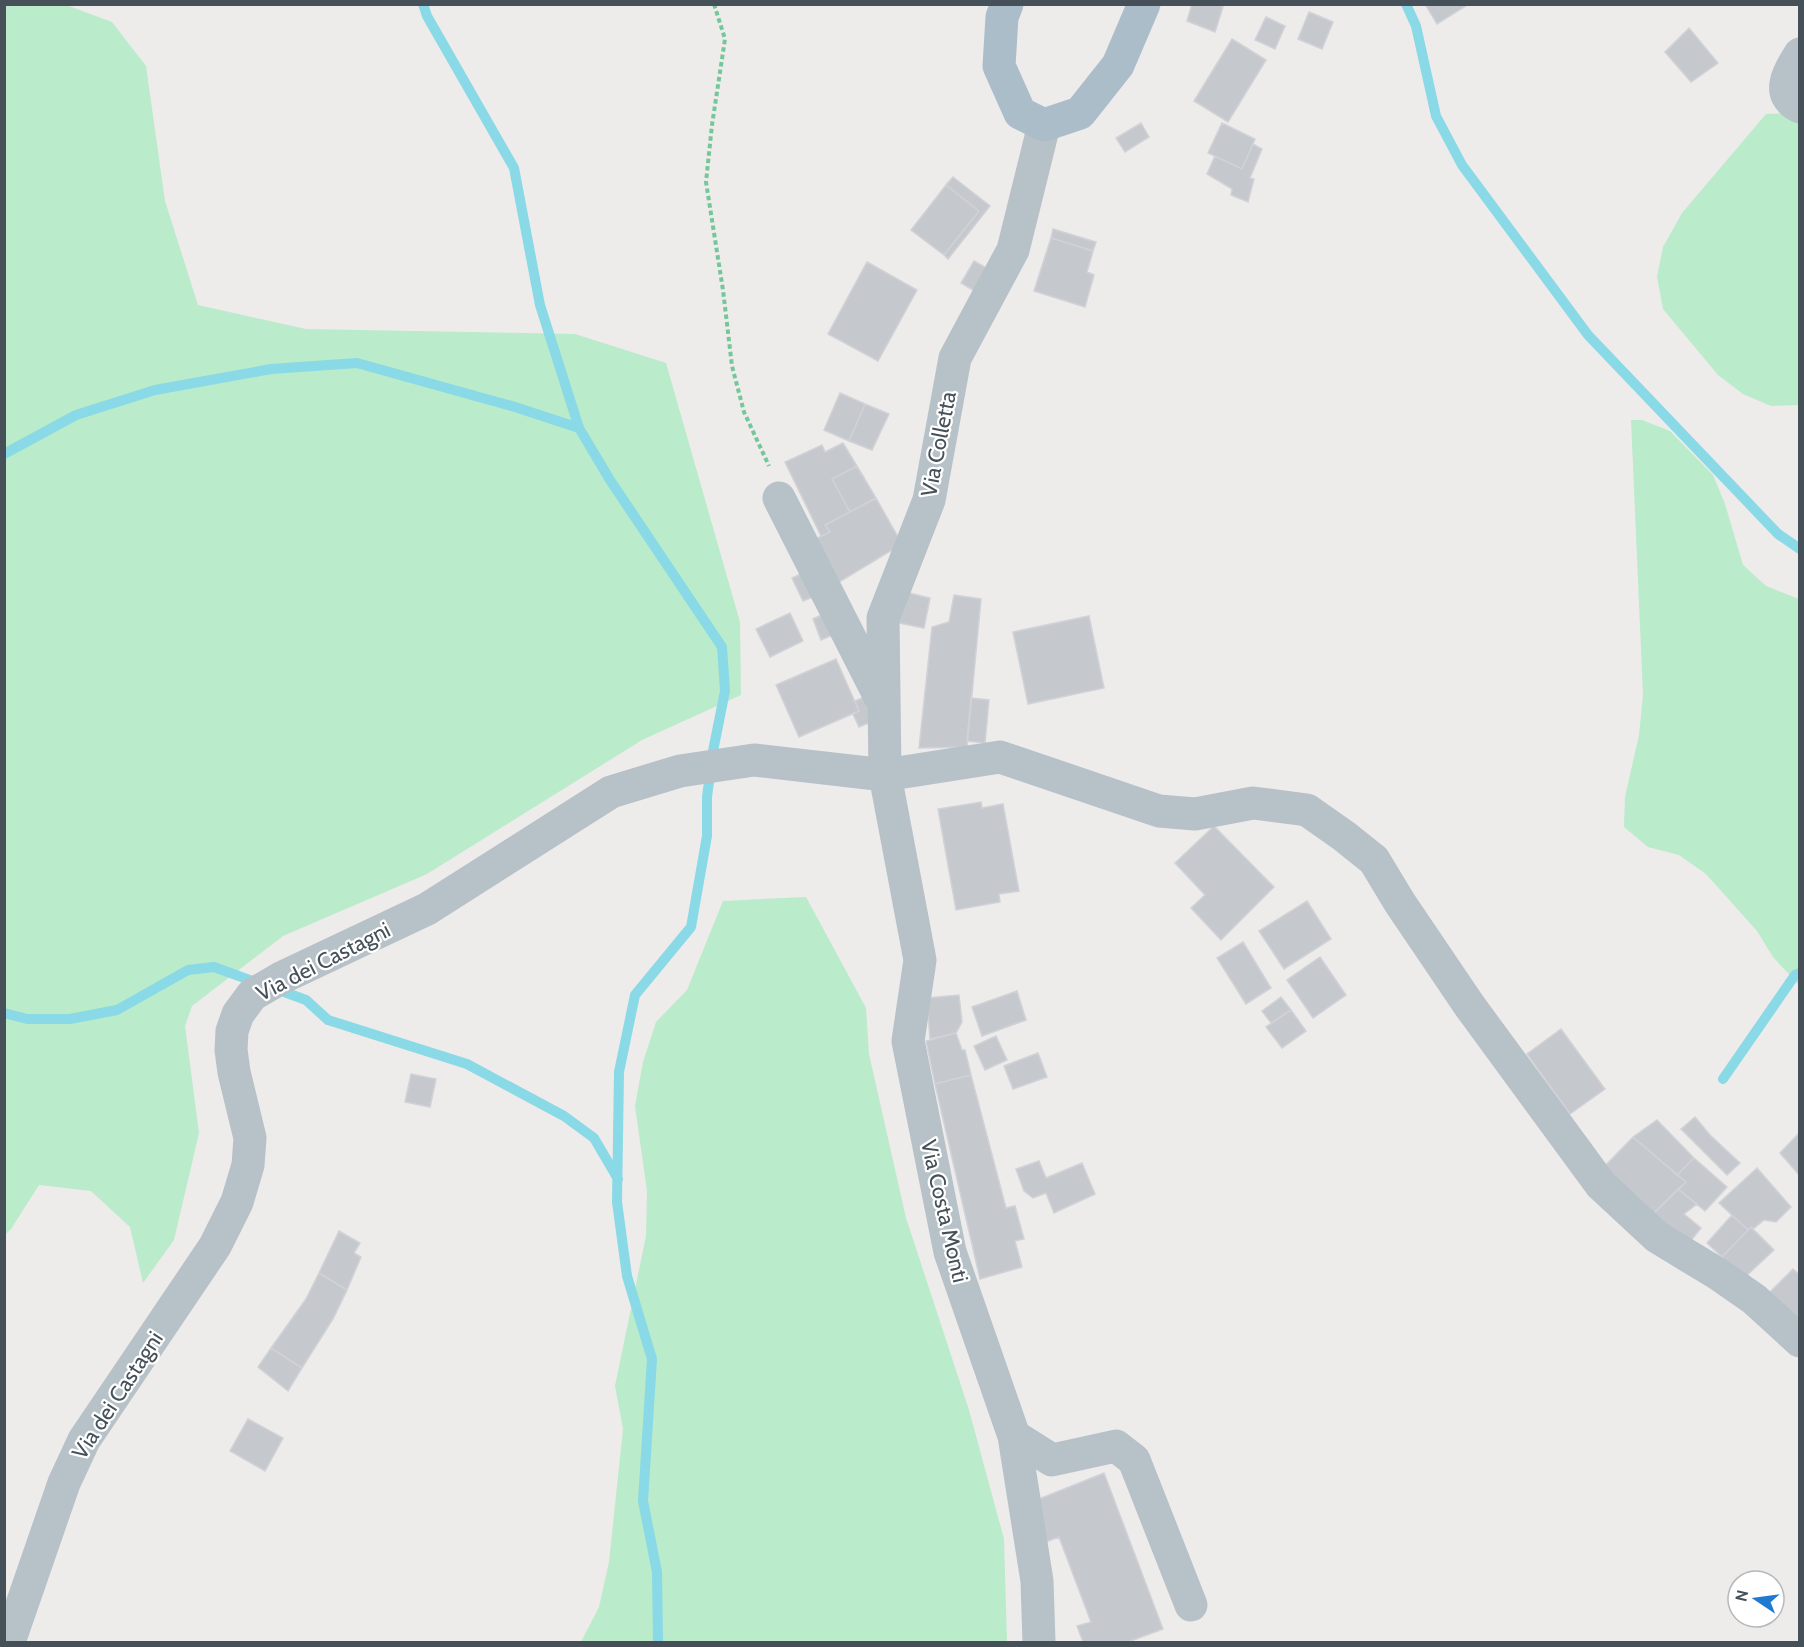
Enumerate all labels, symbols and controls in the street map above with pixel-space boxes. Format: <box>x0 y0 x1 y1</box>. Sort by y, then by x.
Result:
street label: Via Colletta <box>915 389 962 499</box>
street label: Via dei Castagni <box>252 916 395 1007</box>
street label: Via Costa Monti <box>915 1137 974 1285</box>
street label: Via dei Castagni <box>66 1326 169 1464</box>
north arrow <box>1726 1569 1786 1629</box>
text: N <box>1731 1588 1752 1603</box>

